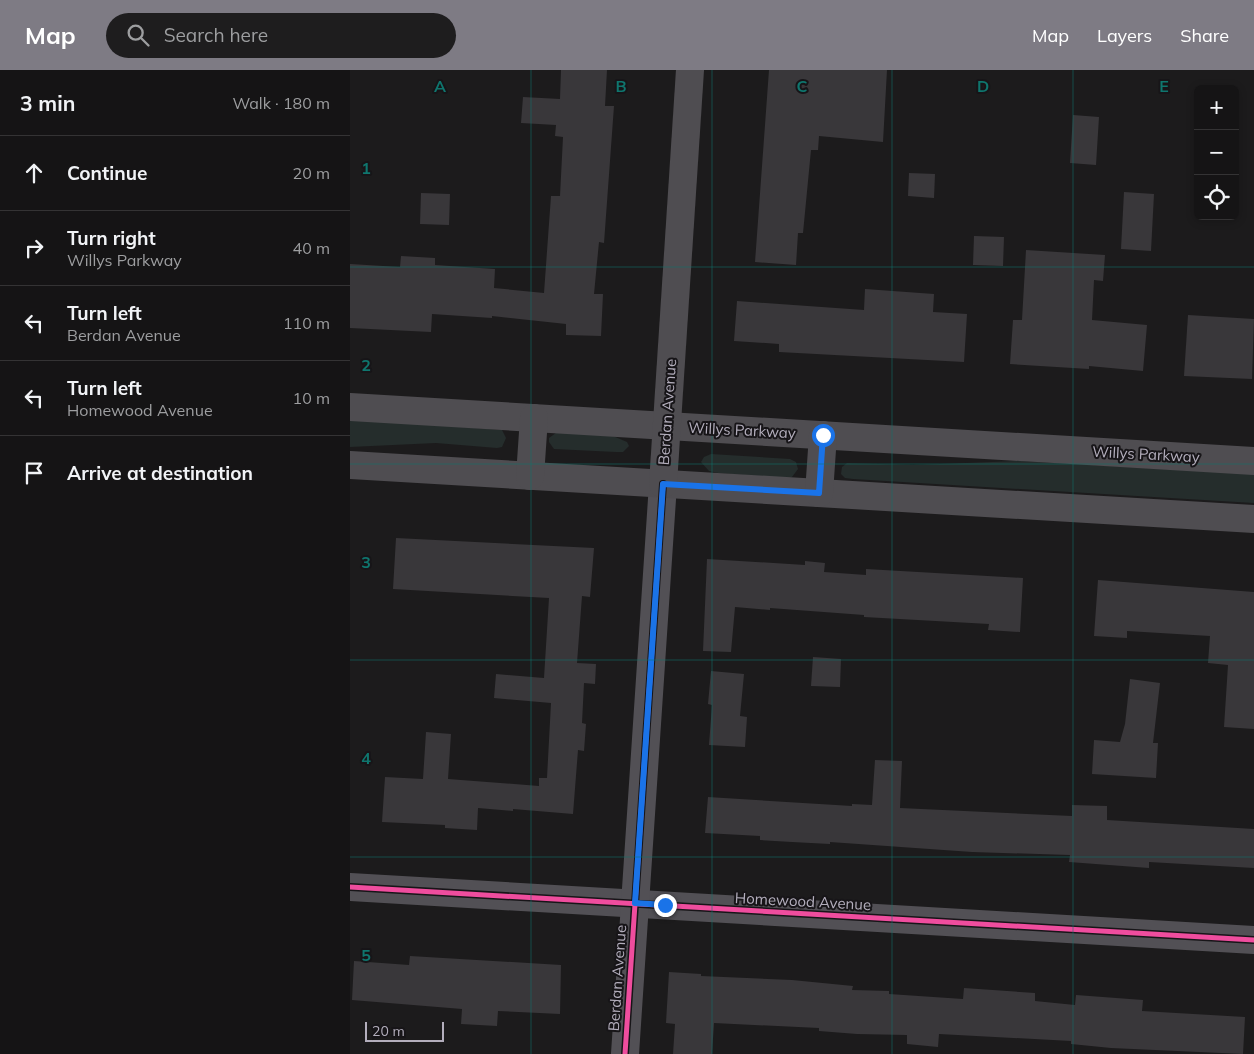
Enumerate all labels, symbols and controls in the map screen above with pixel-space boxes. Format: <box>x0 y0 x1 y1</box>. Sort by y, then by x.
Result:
search box <box>106 13 456 58</box>
text: Map <box>25 20 76 50</box>
icon: search <box>124 21 152 49</box>
text: Search here <box>164 23 268 47</box>
text: Map <box>1032 24 1069 47</box>
text: Layers <box>1097 24 1152 47</box>
text: Share <box>1180 24 1229 47</box>
text: A <box>434 76 446 96</box>
text: B <box>615 76 627 96</box>
text: C <box>797 76 808 96</box>
text: D <box>977 76 989 96</box>
text: E <box>1159 76 1169 96</box>
map controls <box>1194 85 1239 220</box>
button: + <box>1194 85 1239 130</box>
text: 3 min <box>20 90 75 116</box>
text: Walk · 180 m <box>232 93 330 113</box>
button: − <box>1194 130 1239 175</box>
text: 1 <box>361 158 371 178</box>
icon: ahead <box>20 159 48 187</box>
text: Continue <box>67 161 147 185</box>
text: 20 m <box>293 163 330 183</box>
button: locate <box>1194 175 1239 220</box>
text: Turn right <box>67 226 156 250</box>
icon: right <box>20 234 48 262</box>
text: 40 m <box>293 238 330 258</box>
text: Willys Parkway <box>67 250 182 270</box>
text: Turn left <box>67 301 142 325</box>
icon: left <box>20 309 48 337</box>
text: 110 m <box>283 313 330 333</box>
text: Berdan Avenue <box>67 325 181 345</box>
text: 2 <box>361 355 371 375</box>
street label: Berdan Avenue <box>654 358 680 466</box>
text: Turn left <box>67 376 142 400</box>
icon: left <box>20 384 48 412</box>
text: 10 m <box>293 388 330 408</box>
text: Homewood Avenue <box>67 400 213 420</box>
street label: Willys Parkway <box>688 418 796 442</box>
route start <box>812 424 835 447</box>
street label: Willys Parkway <box>1092 442 1200 466</box>
icon: arrive <box>20 459 48 487</box>
text: Arrive at destination <box>67 461 253 485</box>
text: 3 <box>361 552 371 572</box>
text: 4 <box>361 748 371 768</box>
street label: Homewood Avenue <box>734 888 872 914</box>
route end <box>654 894 677 917</box>
street label: Berdan Avenue <box>604 924 630 1032</box>
text: 5 <box>361 945 371 965</box>
scale bar <box>365 1019 444 1042</box>
text: 20 m <box>372 1022 405 1040</box>

